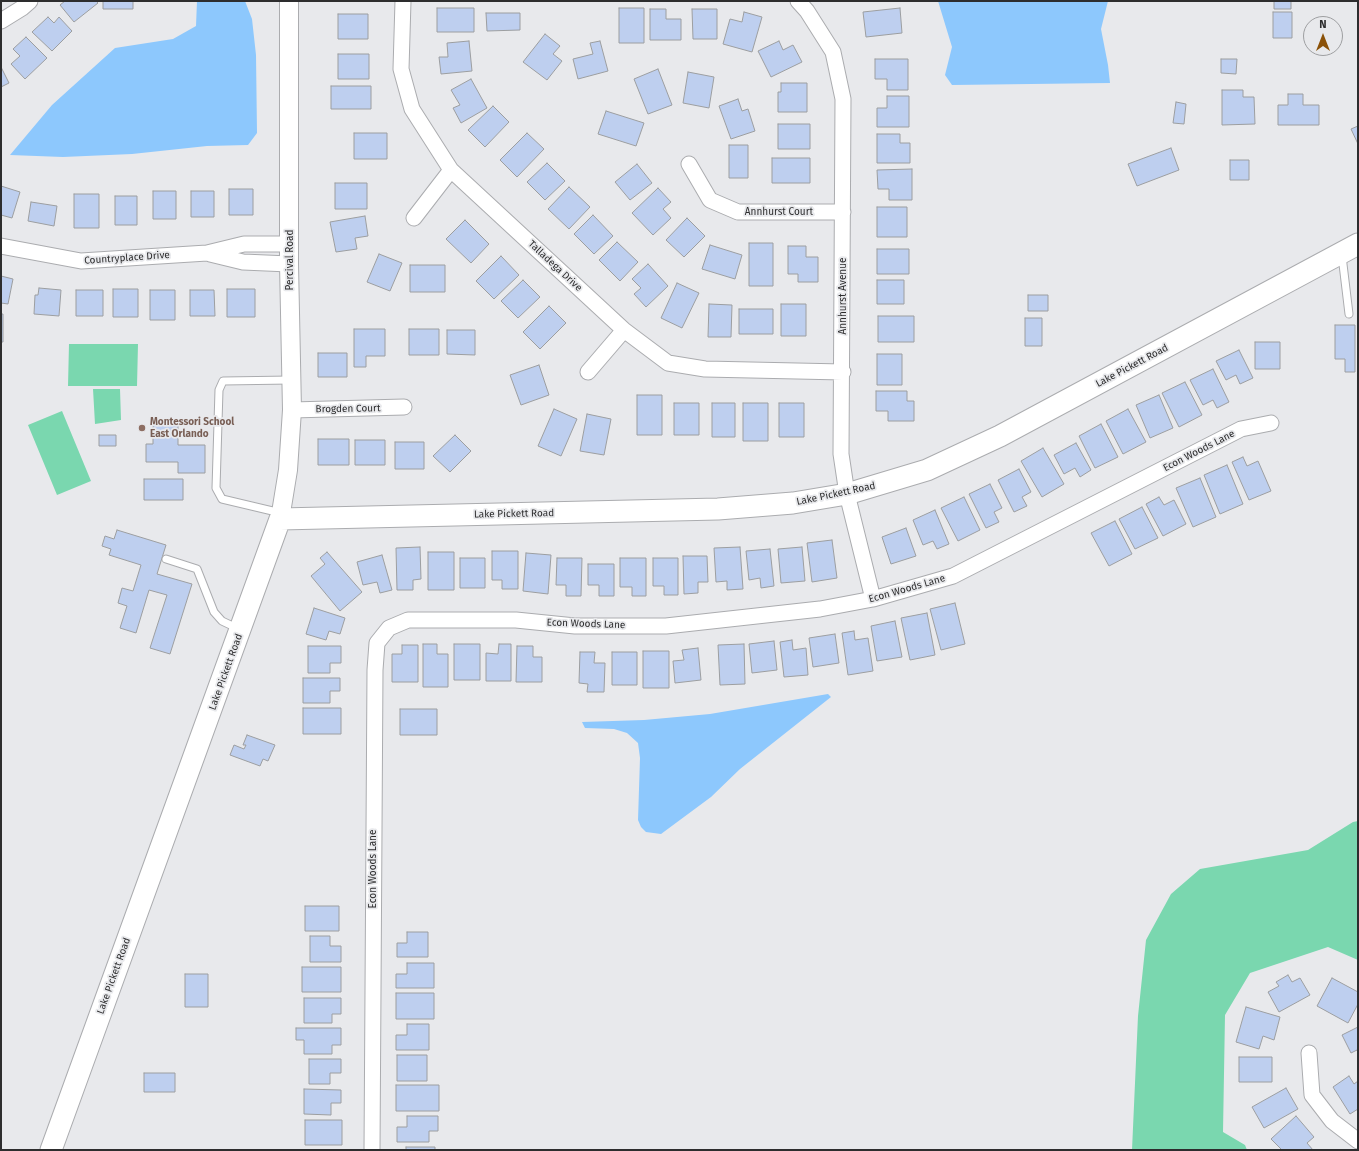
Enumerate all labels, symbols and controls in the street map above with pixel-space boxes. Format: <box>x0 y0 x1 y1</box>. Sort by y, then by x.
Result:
north arrow <box>1303 16 1343 56</box>
text: N <box>1319 18 1327 31</box>
street label: Annhurst Court <box>745 206 813 218</box>
street label: Percival Road <box>284 230 296 290</box>
street label: Talladega Drive <box>526 238 584 294</box>
street label: Countryplace Drive <box>84 249 170 267</box>
street label: Annhurst Avenue <box>837 258 849 334</box>
street label: Lake Pickett Road <box>1094 342 1170 390</box>
street label: Brogden Court <box>315 402 381 416</box>
place label: Montessori School East Orlando <box>150 416 234 440</box>
marker: Montessori School East Orlando <box>137 423 147 433</box>
street label: Econ Woods Lane <box>1161 428 1237 474</box>
street label: Lake Pickett Road <box>795 480 877 508</box>
street label: Lake Pickett Road <box>474 507 554 521</box>
street label: Econ Woods Lane <box>867 572 947 606</box>
street label: Econ Woods Lane <box>546 617 626 631</box>
street label: Lake Pickett Road <box>207 632 245 712</box>
street label: Econ Woods Lane <box>367 830 379 908</box>
street label: Lake Pickett Road <box>95 936 133 1016</box>

